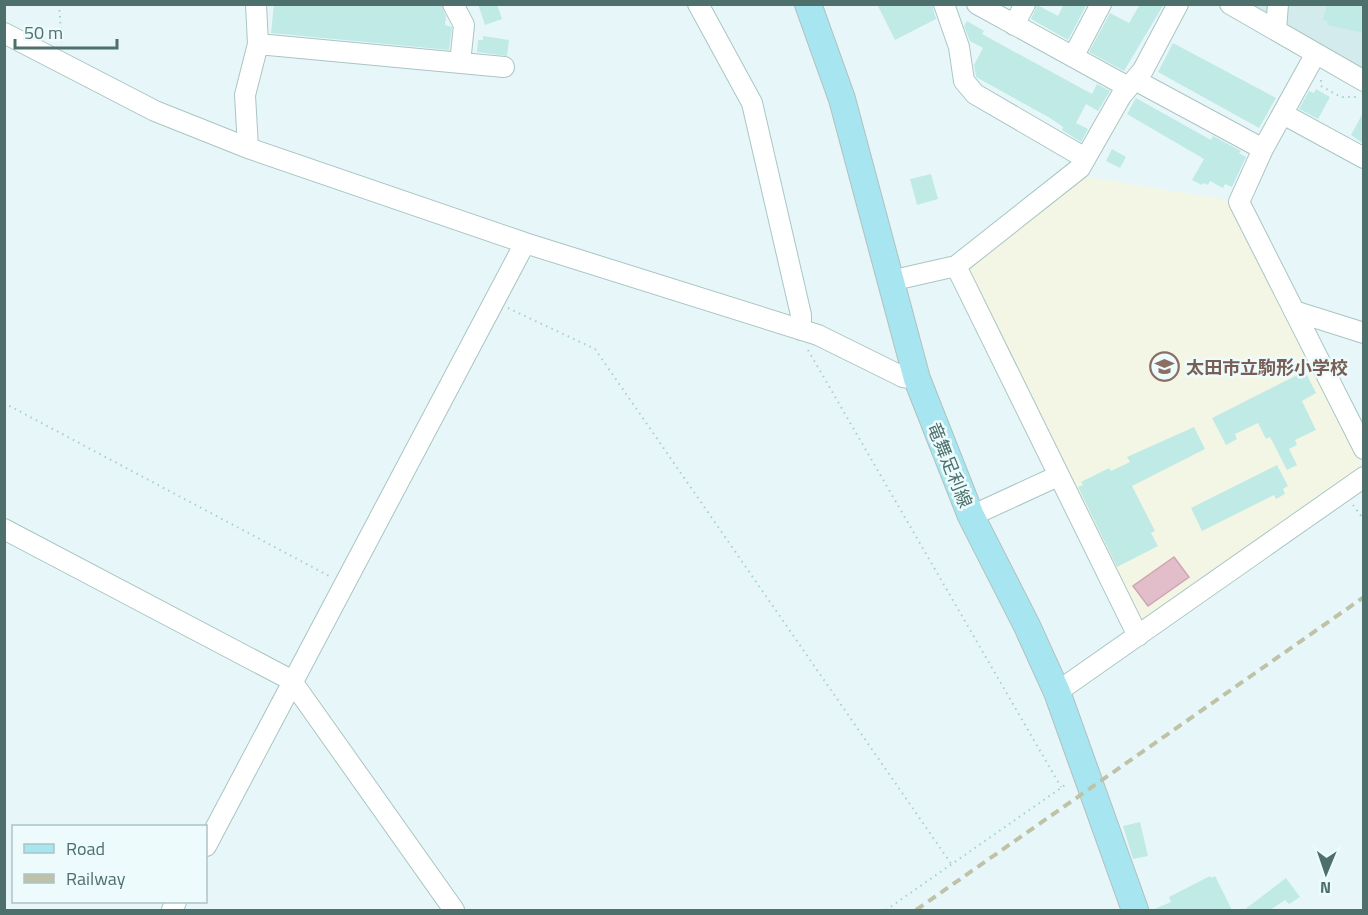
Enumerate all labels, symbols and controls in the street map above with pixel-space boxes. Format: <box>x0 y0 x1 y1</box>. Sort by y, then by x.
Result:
scale bar <box>15 12 117 50</box>
text: 50 m <box>24 19 63 46</box>
school or university icon: 太田市立駒形小学校 <box>1149 351 1181 383</box>
place label: 太田市立駒形小学校 <box>1186 354 1348 381</box>
street label: 竜舞足利線 <box>921 418 979 512</box>
legend <box>12 825 207 903</box>
text: Road <box>66 835 105 862</box>
north arrow <box>1296 843 1356 903</box>
text: Railway <box>66 865 126 892</box>
text: N <box>1320 876 1331 900</box>

